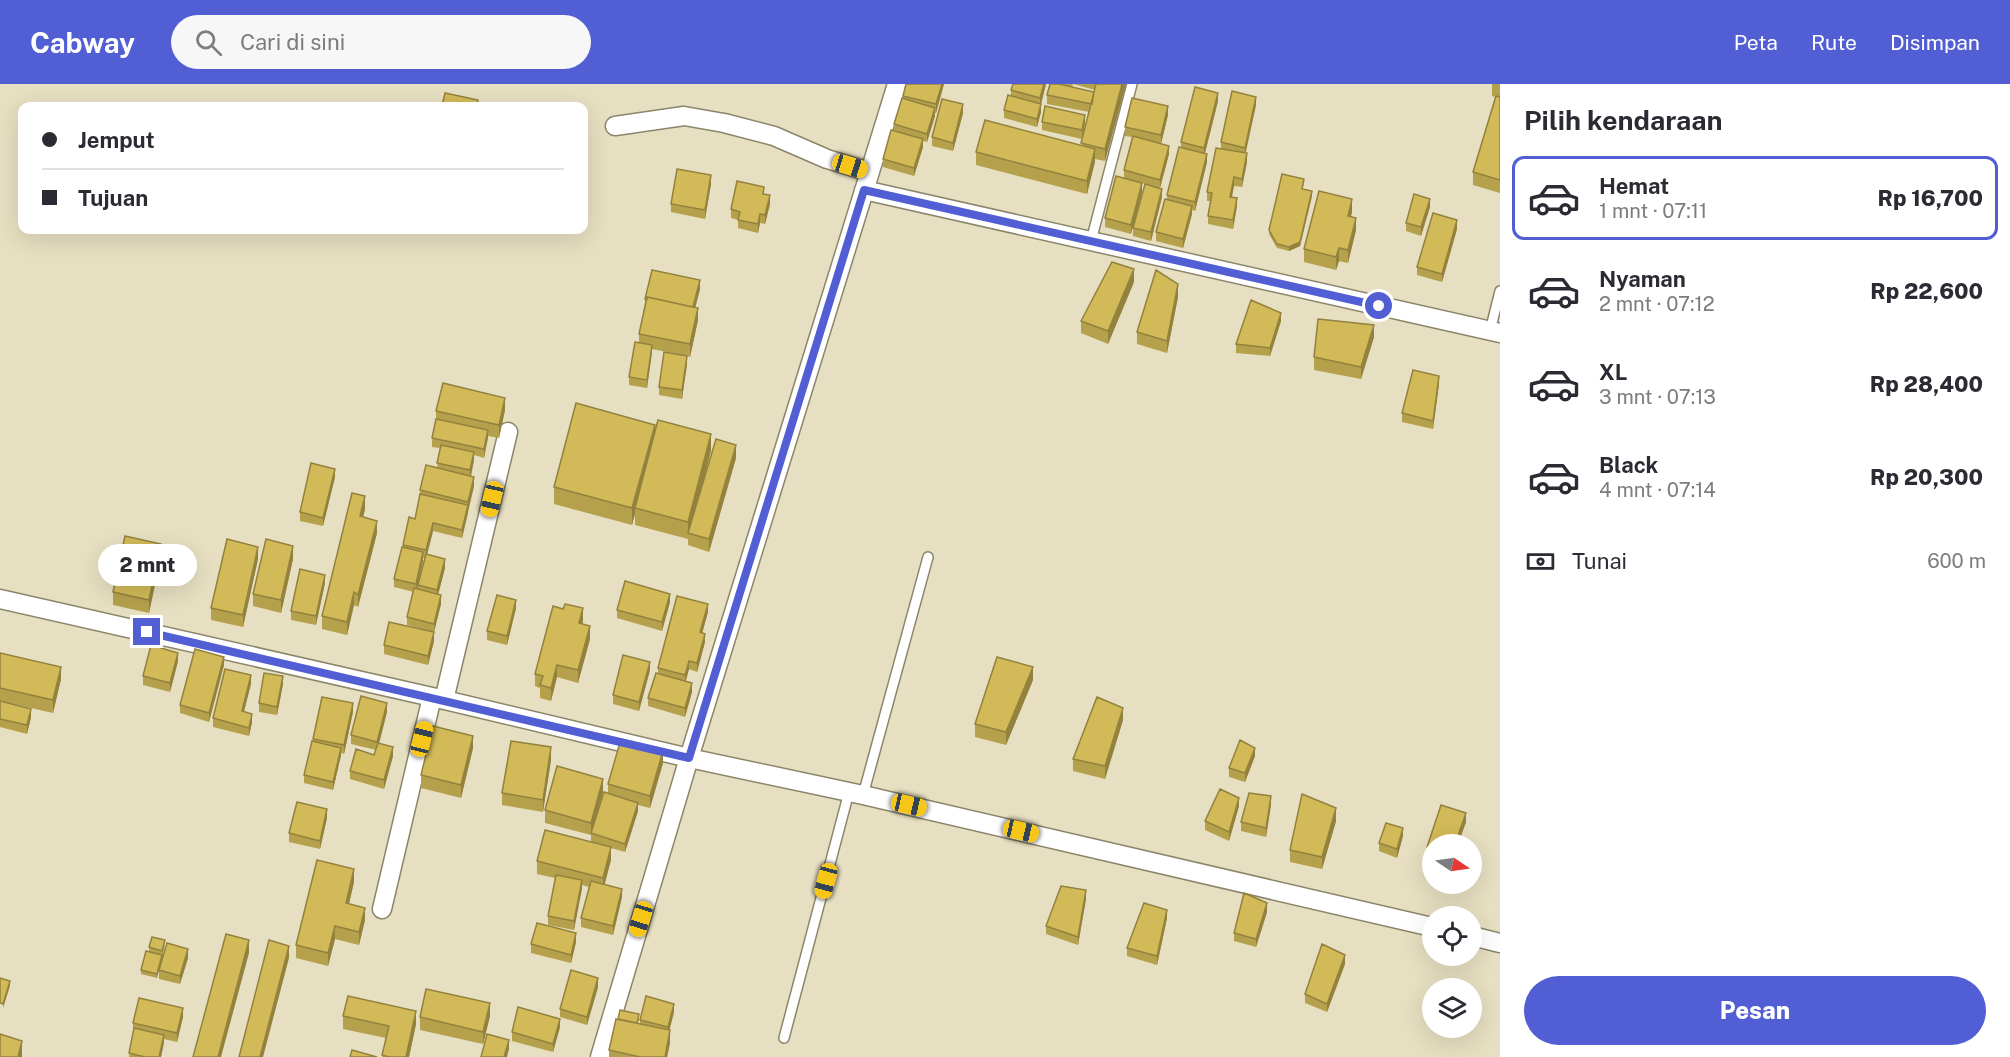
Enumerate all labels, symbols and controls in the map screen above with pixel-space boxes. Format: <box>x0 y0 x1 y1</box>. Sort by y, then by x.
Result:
search box <box>171 15 591 69</box>
text: Cabway <box>30 26 135 59</box>
icon: search <box>192 26 225 59</box>
text: Cari di sini <box>240 29 345 55</box>
text: Peta <box>1734 30 1778 55</box>
text: Rute <box>1811 30 1857 55</box>
text: Disimpan <box>1890 30 1980 55</box>
text: Pilih kendaraan <box>1524 104 1723 136</box>
text: Jemput <box>78 127 155 153</box>
car <box>830 152 870 180</box>
icon: car <box>1527 171 1581 225</box>
text: Hemat <box>1599 173 1669 199</box>
text: Tujuan <box>78 185 148 211</box>
text: Rp 16,700 <box>1878 185 1983 211</box>
text: 1 mnt · 07:11 <box>1599 199 1707 223</box>
icon: car <box>1527 264 1581 318</box>
text: Nyaman <box>1599 266 1686 292</box>
text: Rp 22,600 <box>1870 278 1983 304</box>
route start <box>1365 292 1392 319</box>
text: 2 mnt · 07:12 <box>1599 292 1715 316</box>
icon: car <box>1527 357 1581 411</box>
text: XL <box>1599 359 1627 385</box>
text: Rp 28,400 <box>1870 371 1983 397</box>
text: 3 mnt · 07:13 <box>1599 385 1716 409</box>
icon: car <box>1527 450 1581 504</box>
text: Black <box>1599 452 1658 478</box>
text: Rp 20,300 <box>1870 464 1983 490</box>
text: 4 mnt · 07:14 <box>1599 478 1716 502</box>
car <box>479 479 505 519</box>
callout: 2 mnt <box>98 545 196 587</box>
icon: cash <box>1524 545 1557 578</box>
text: Tunai <box>1572 548 1627 574</box>
text: 600 m <box>1927 549 1986 573</box>
text: 2 mnt <box>120 553 175 577</box>
route end <box>133 618 160 645</box>
car <box>409 719 435 759</box>
car <box>889 792 929 818</box>
car <box>1001 818 1041 844</box>
north arrow <box>1422 834 1482 894</box>
map controls <box>1422 834 1482 1038</box>
car <box>813 861 839 901</box>
car <box>627 899 655 939</box>
button: locate <box>1422 906 1482 966</box>
button: Pesan <box>1524 976 1986 1045</box>
button: layers <box>1422 978 1482 1038</box>

